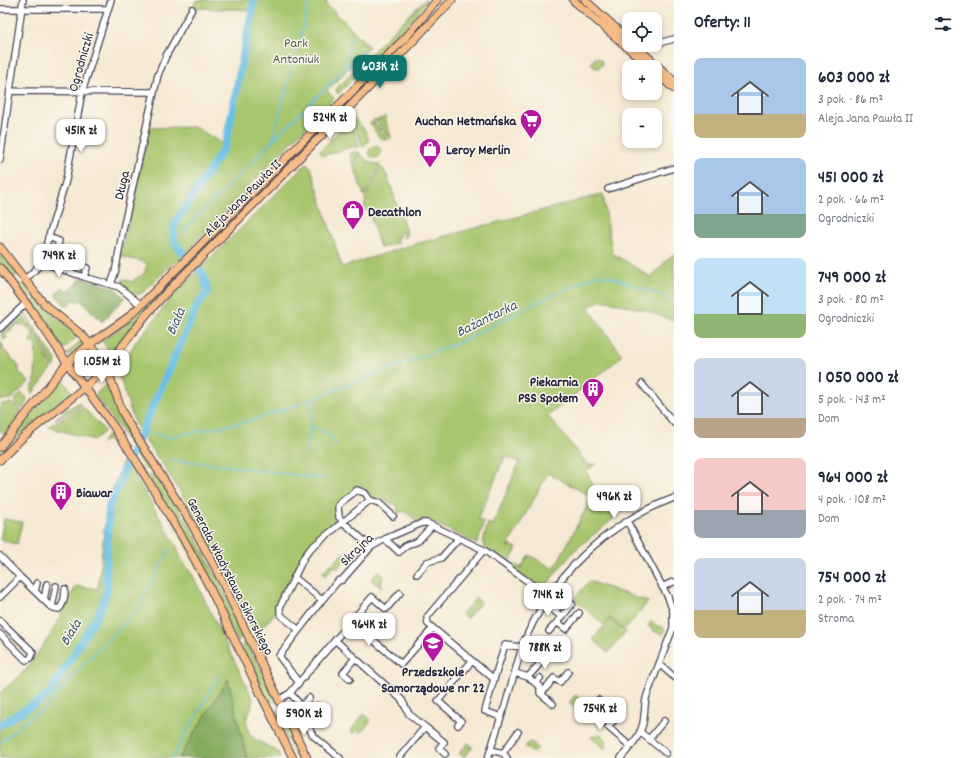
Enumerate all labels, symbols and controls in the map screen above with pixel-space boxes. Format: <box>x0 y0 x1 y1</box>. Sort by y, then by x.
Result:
map controls <box>622 12 662 148</box>
button: locate <box>622 12 662 52</box>
text: Oferty: 11 <box>694 12 751 36</box>
icon: filters <box>932 13 954 35</box>
street label: Ogrodniczki <box>64 30 100 94</box>
park label: Park Antoniuk <box>273 34 319 70</box>
pin: 603K zł <box>343 55 417 89</box>
text: 603K zł <box>362 58 398 77</box>
button: + <box>622 60 662 100</box>
text: 603 000 zł <box>818 67 890 91</box>
icon: home <box>726 74 774 122</box>
text: 3 pok. · 86 m² <box>818 91 883 110</box>
pin: 524K zł <box>293 106 367 140</box>
supermarket icon: Auchan Hetmańska <box>518 107 544 140</box>
button: − <box>622 108 662 148</box>
text: 524K zł <box>313 109 347 128</box>
text: Aleja Jana Pawła II <box>818 110 913 129</box>
place label: Auchan Hetmańska <box>415 112 517 132</box>
pin: 451K zł <box>44 119 118 153</box>
text: 451K zł <box>65 122 97 141</box>
shop icon: Leroy Merlin <box>417 136 443 169</box>
place label: Leroy Merlin <box>446 141 511 161</box>
street label: Aleja Jana Pawła II <box>200 155 287 242</box>
text: 451 000 zł <box>818 167 883 191</box>
street label: Długa <box>110 168 136 202</box>
icon: home <box>726 174 774 222</box>
text: 2 pok. · 66 m² <box>818 191 884 210</box>
shop icon: Decathlon <box>340 198 366 231</box>
place label: Decathlon <box>368 203 422 223</box>
text: Ogrodniczki <box>818 210 874 229</box>
pin: 749K zł <box>22 244 96 278</box>
text: 749K zł <box>42 247 76 266</box>
text: 749 000 zł <box>818 267 886 291</box>
icon: home <box>726 274 774 322</box>
text: 3 pok. · 80 m² <box>818 291 884 310</box>
water label: Bażantarka <box>453 295 522 344</box>
water label: Biała <box>161 304 193 339</box>
text: Ogrodniczki <box>818 310 874 329</box>
pin: 1.05M zł <box>61 350 143 384</box>
text: 1.05M zł <box>84 353 120 372</box>
text: 1 050 000 zł <box>818 367 898 391</box>
place label: Piekarnia PSS Społem <box>518 373 579 409</box>
icon: home <box>726 374 774 422</box>
building icon: Piekarnia PSS Społem <box>580 376 606 409</box>
text: 5 pok. · 143 m² <box>818 391 886 410</box>
text: Dom <box>818 410 839 429</box>
text: 964 000 zł <box>818 467 888 491</box>
icon: home <box>726 474 774 522</box>
building icon: Biawar <box>48 479 74 512</box>
place label: Biawar <box>76 484 113 504</box>
pin: 496K zł <box>577 485 651 519</box>
text: 496K zł <box>597 488 631 507</box>
text: 4 pok. · 108 m² <box>818 491 886 510</box>
street label: Generała Władysława Sikorskiego <box>181 495 278 659</box>
text: Dom <box>818 510 839 529</box>
street label: Skrajna <box>336 529 379 572</box>
text: 754 000 zł <box>818 567 886 591</box>
icon: home <box>726 574 774 622</box>
pin: 714K zł <box>511 583 585 617</box>
text: 714K zł <box>533 586 563 605</box>
text: 2 pok. · 74 m² <box>818 591 882 610</box>
text: Stroma <box>818 610 854 629</box>
pin: 964K zł <box>332 613 406 647</box>
water label: Biała <box>55 615 89 651</box>
text: 964K zł <box>352 616 386 635</box>
school or university icon: Przedszkole Samorządowe nr 22 <box>420 630 446 663</box>
pin: 788K zł <box>508 636 582 670</box>
text: 788K zł <box>529 639 561 658</box>
place label: Przedszkole Samorządowe nr 22 <box>381 663 485 699</box>
pin: 754K zł <box>563 697 637 731</box>
text: 754K zł <box>583 700 617 719</box>
pin: 590K zł <box>267 702 341 736</box>
text: 590K zł <box>286 705 322 724</box>

